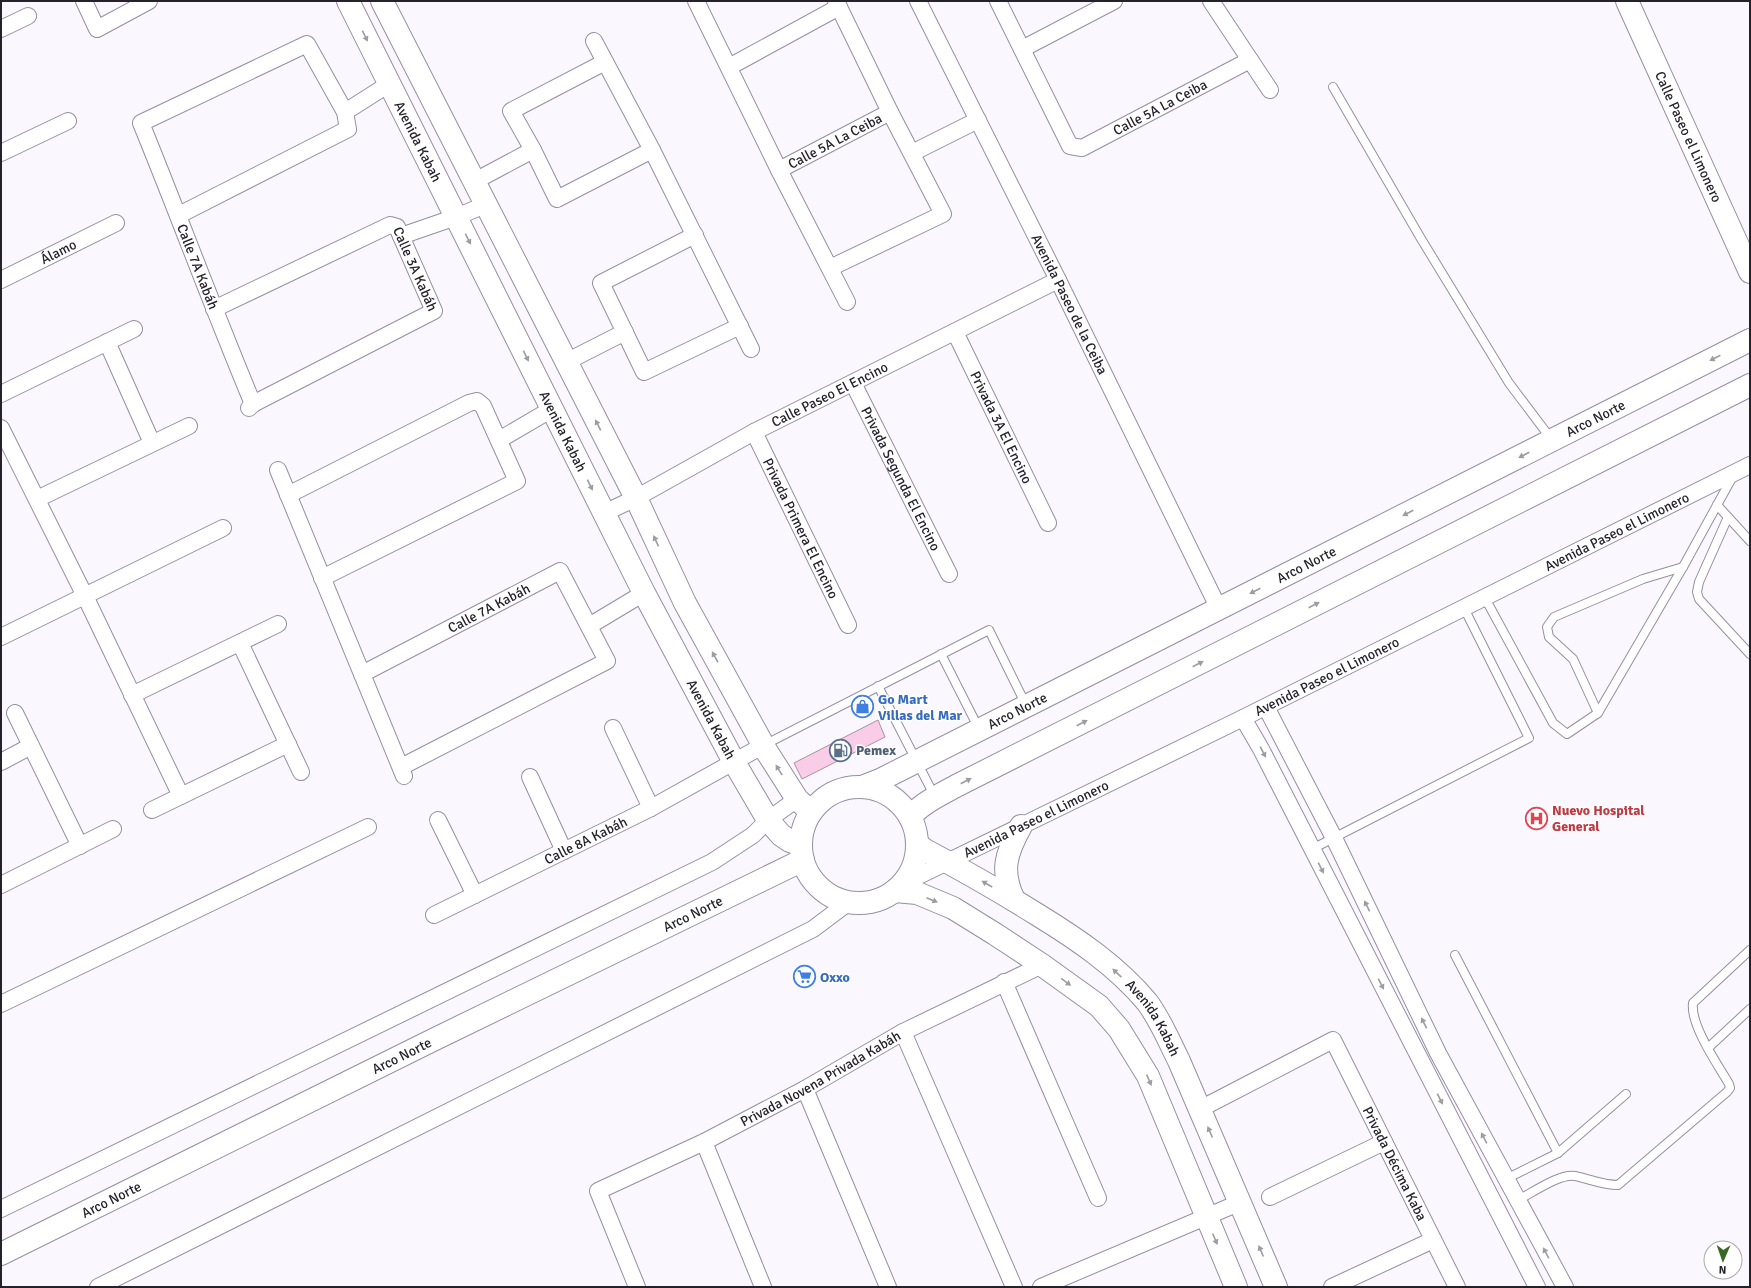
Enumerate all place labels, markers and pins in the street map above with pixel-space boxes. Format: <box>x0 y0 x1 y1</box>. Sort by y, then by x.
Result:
place label: Go Mart Villas del Mar <box>878 691 963 724</box>
shop icon: Go Mart Villas del Mar <box>850 694 876 720</box>
fuel station icon: Pemex <box>827 737 853 763</box>
place label: Pemex <box>856 742 896 759</box>
place label: Nuevo Hospital General <box>1552 802 1645 835</box>
hospital icon: Nuevo Hospital General <box>1523 805 1549 831</box>
supermarket icon: Oxxo <box>792 964 818 990</box>
place label: Oxxo <box>820 969 850 986</box>

